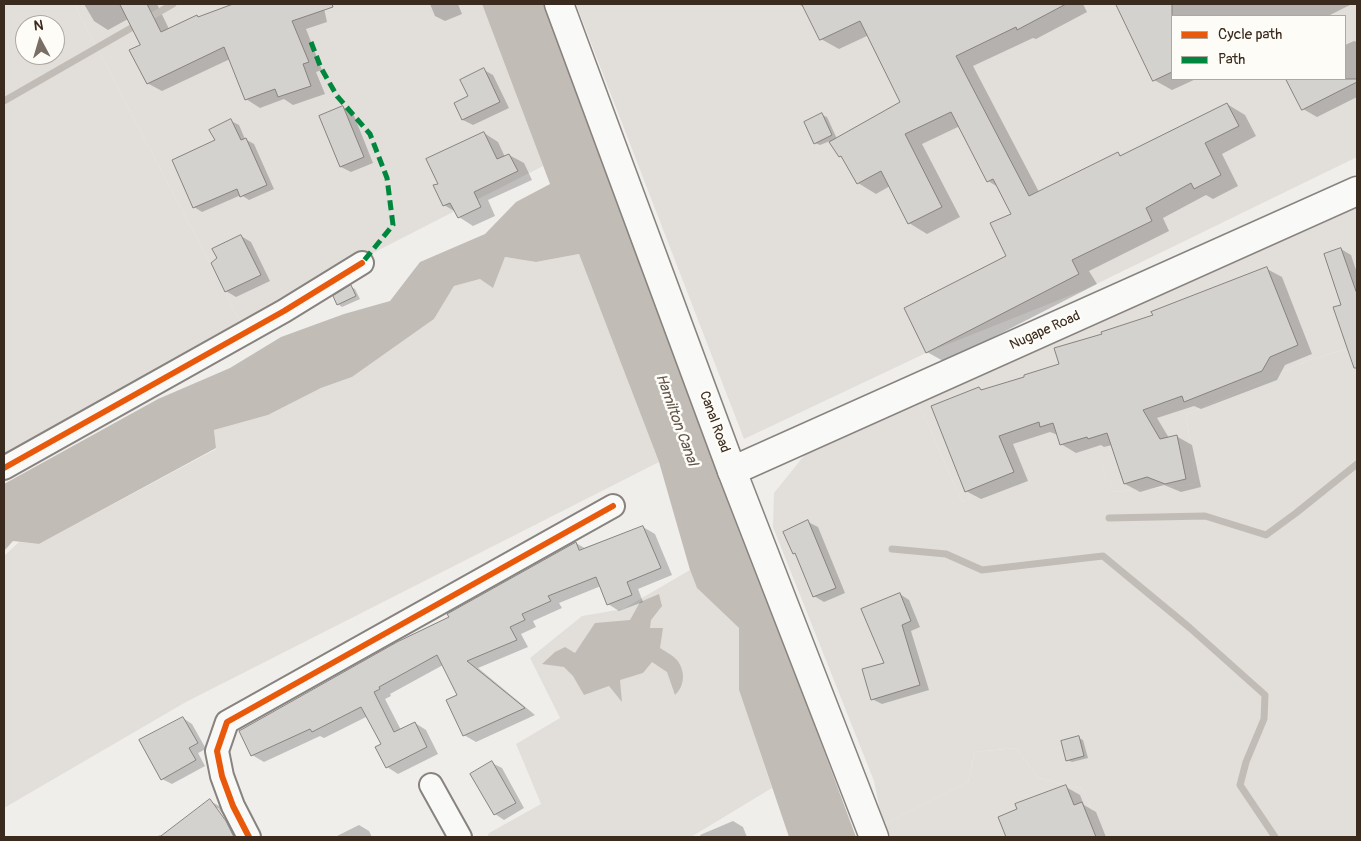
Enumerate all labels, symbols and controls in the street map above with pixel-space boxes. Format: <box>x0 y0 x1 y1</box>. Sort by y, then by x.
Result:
north arrow <box>15 15 65 65</box>
legend <box>1171 15 1346 80</box>
text: N <box>33 17 44 35</box>
text: Cycle path <box>1218 25 1282 44</box>
text: Path <box>1218 50 1245 69</box>
street label: Nugape Road <box>1007 308 1083 354</box>
water label: Hamilton Canal <box>651 372 701 468</box>
street label: Canal Road <box>695 389 733 455</box>

